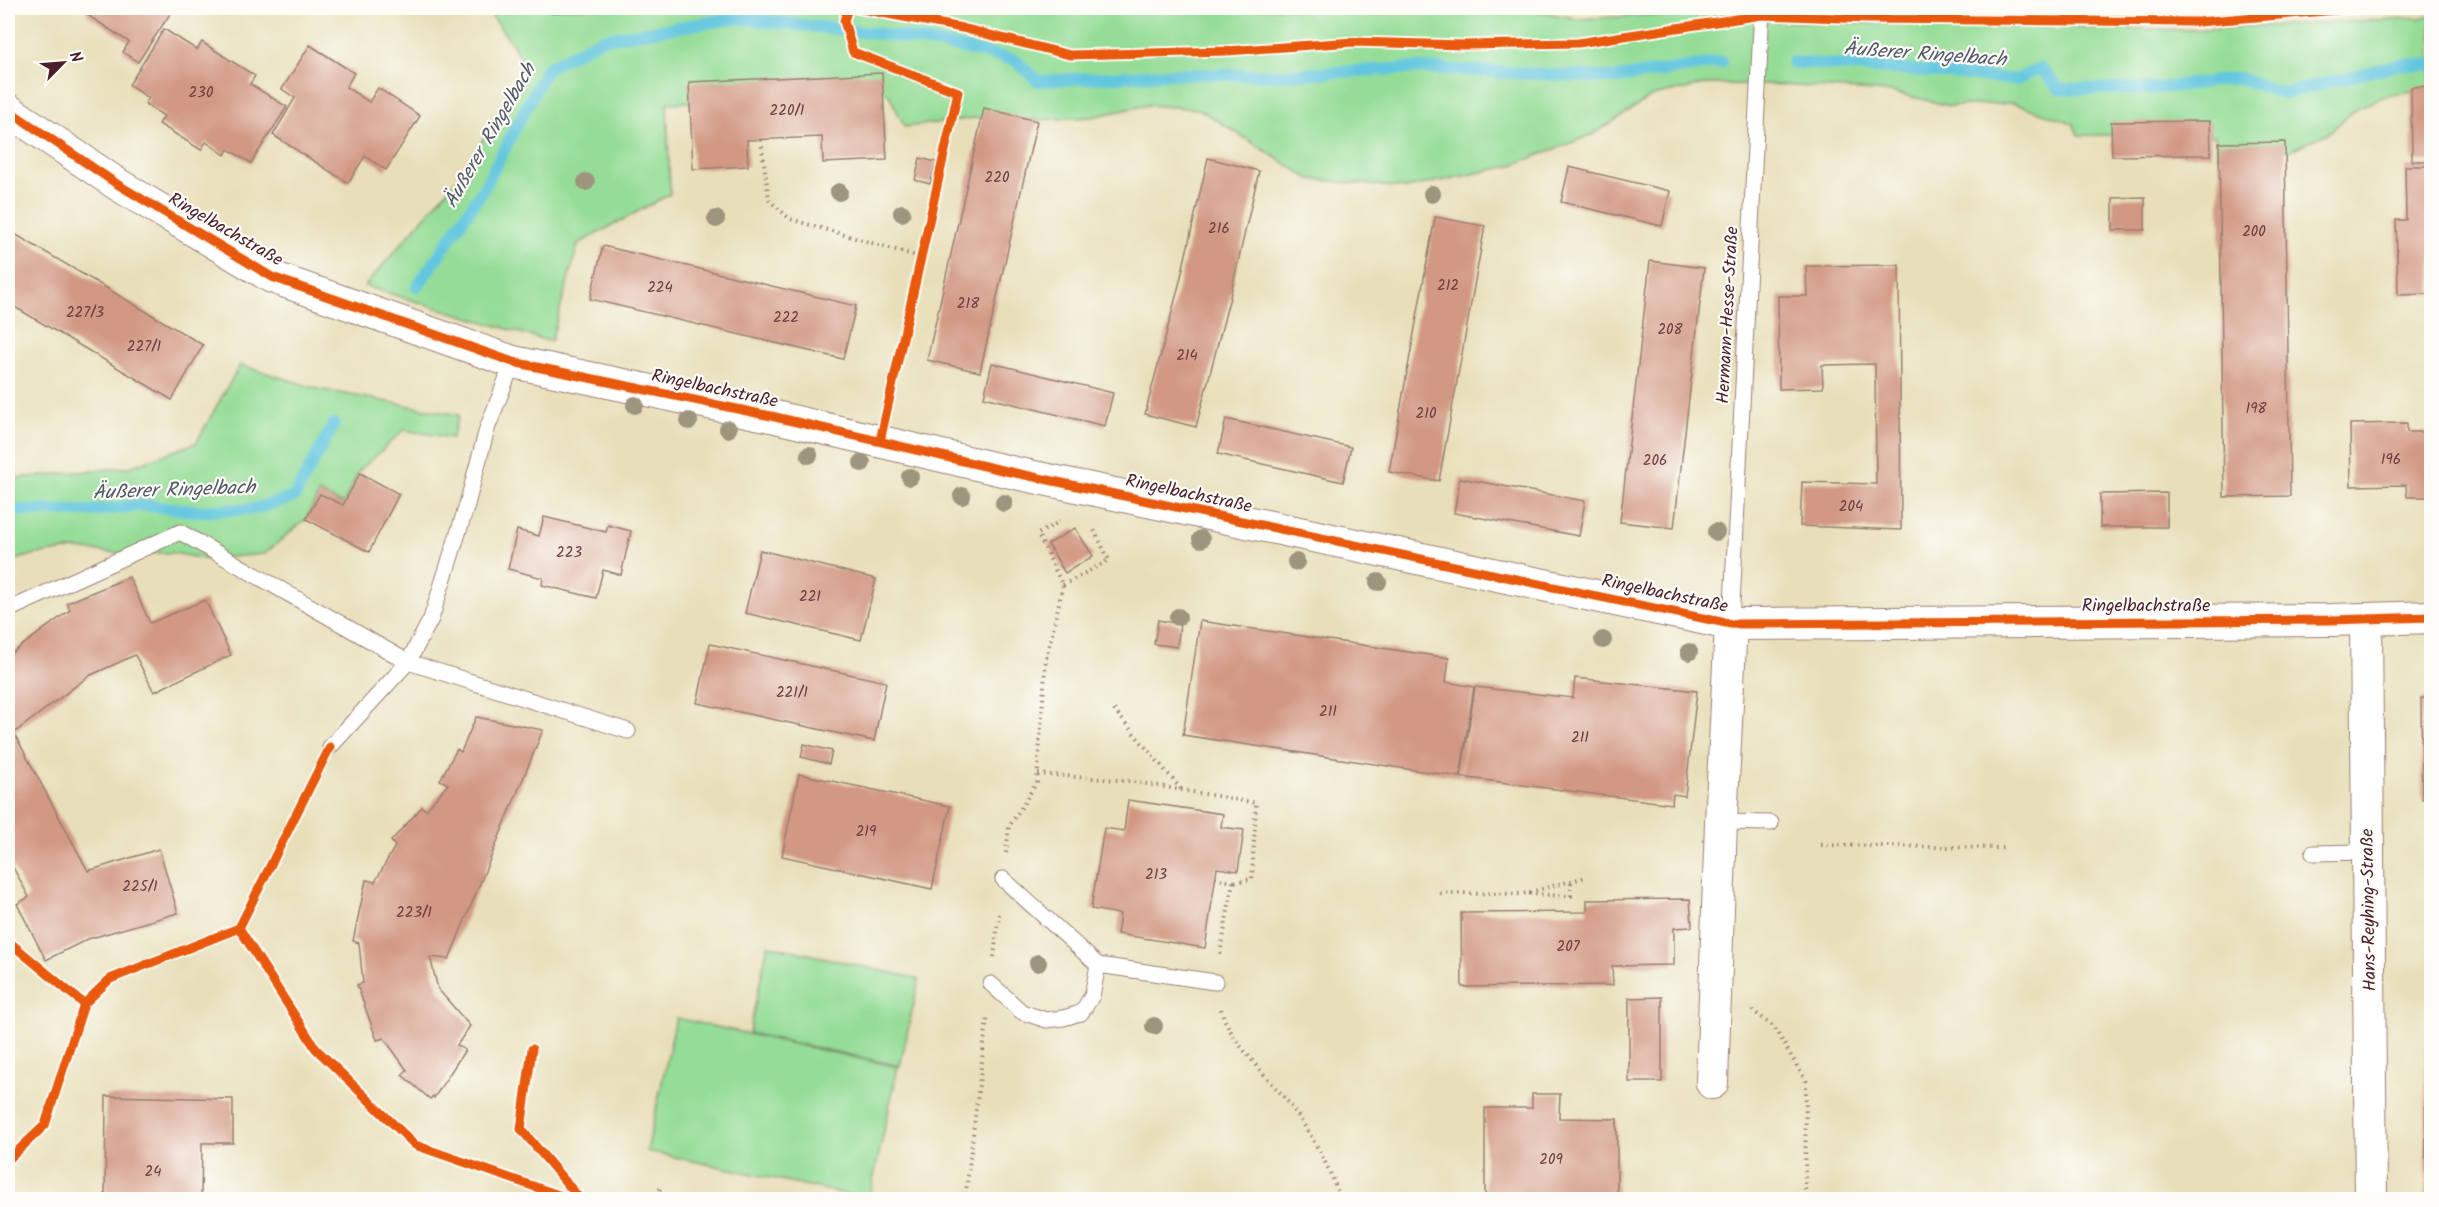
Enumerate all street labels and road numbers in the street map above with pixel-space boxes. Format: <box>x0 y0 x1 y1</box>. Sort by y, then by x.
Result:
street label: Ringelbachstraße <box>162 186 288 275</box>
street label: Hermann-Hesse-Straße <box>1709 226 1748 405</box>
street label: Ringelbachstraße <box>649 362 781 417</box>
street label: Ringelbachstraße <box>1123 467 1255 522</box>
street label: Ringelbachstraße <box>1599 567 1731 622</box>
street label: Ringelbachstraße <box>2082 592 2210 621</box>
street label: Hans-Reyhing-Straße <box>2354 828 2385 992</box>

